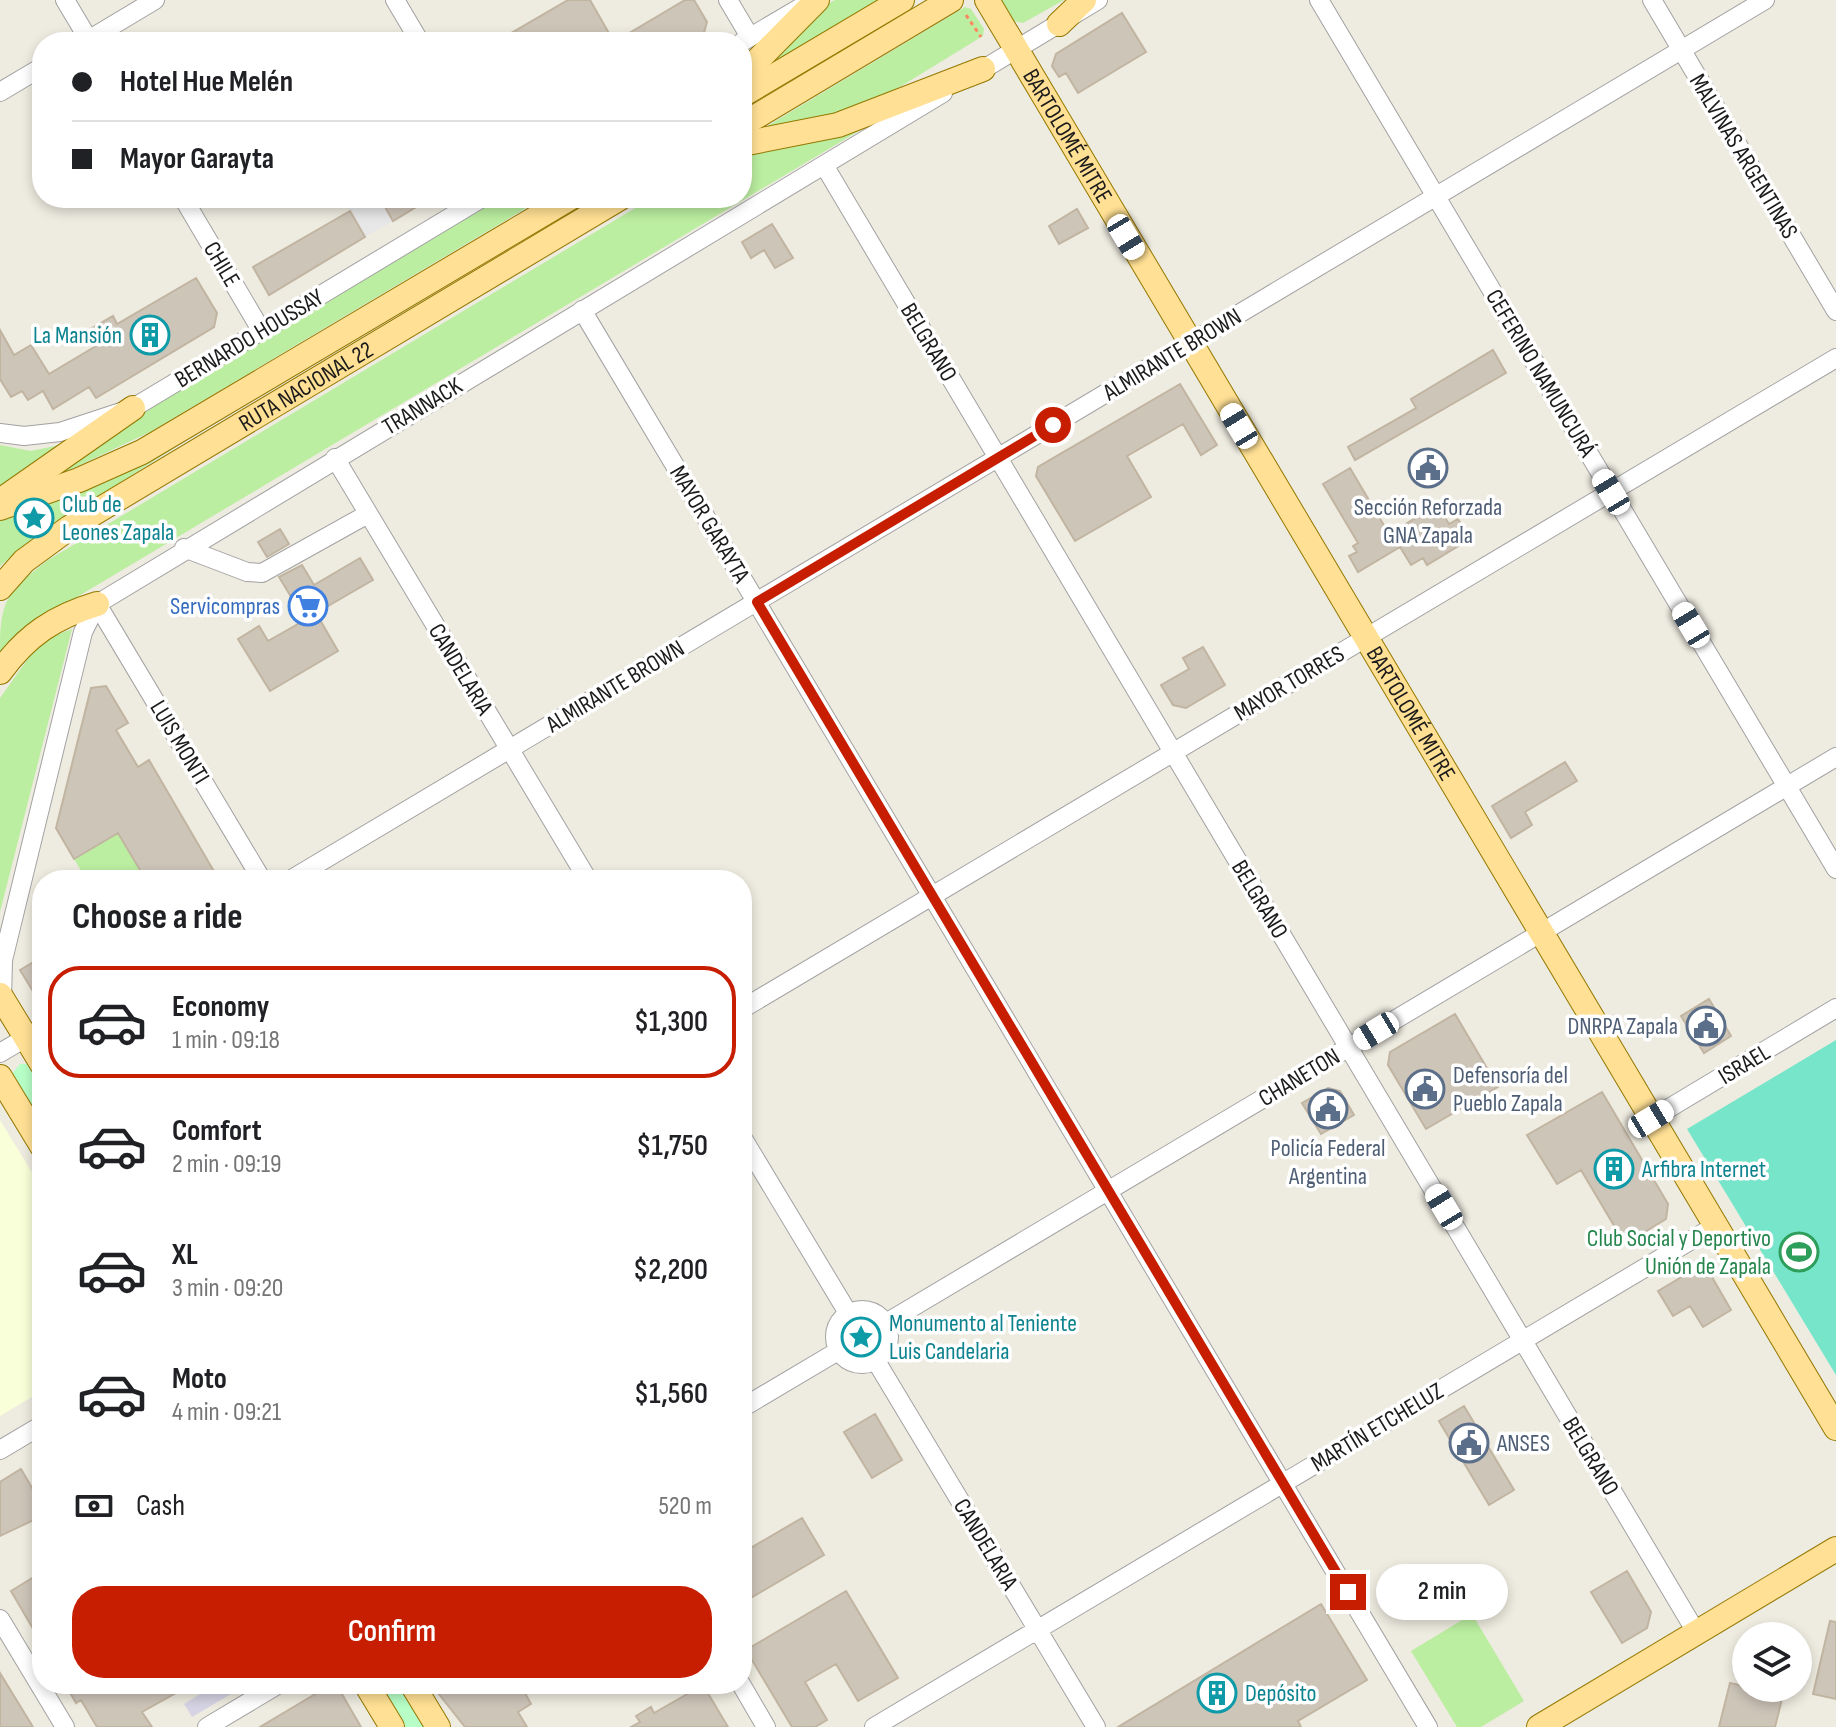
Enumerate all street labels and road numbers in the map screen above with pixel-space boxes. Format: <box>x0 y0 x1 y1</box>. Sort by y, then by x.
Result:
street label: BARTOLOMÉ MITRE <box>1016 64 1118 208</box>
street label: MALVINAS ARGENTINAS <box>1683 69 1804 244</box>
street label: CHILE <box>197 236 246 292</box>
street label: BERNARDO HOUSSAY <box>170 283 329 394</box>
street label: CEFERINO NAMUNCURÁ <box>1479 284 1602 463</box>
street label: BELGRANO <box>894 298 963 387</box>
street label: ALMIRANTE BROWN <box>1097 302 1247 408</box>
street label: RUTA NACIONAL 22 <box>234 335 379 438</box>
street label: TRANNACK <box>377 371 468 442</box>
street label: MAYOR GARAYTA <box>663 460 756 589</box>
street label: CANDELARIA <box>422 618 500 721</box>
street label: ALMIRANTE BROWN <box>540 634 690 740</box>
street label: MAYOR TORRES <box>1229 639 1350 728</box>
street label: BARTOLOMÉ MITRE <box>1360 641 1462 786</box>
street label: LUIS MONTI <box>143 695 216 789</box>
street label: BELGRANO <box>1225 855 1294 944</box>
street label: ISRAEL <box>1713 1038 1775 1091</box>
street label: CHANETON <box>1253 1042 1345 1113</box>
street label: MARTÍN ETCHELUZ <box>1306 1377 1449 1478</box>
street label: BELGRANO <box>1556 1412 1625 1501</box>
street label: CANDELARIA <box>947 1493 1025 1596</box>

